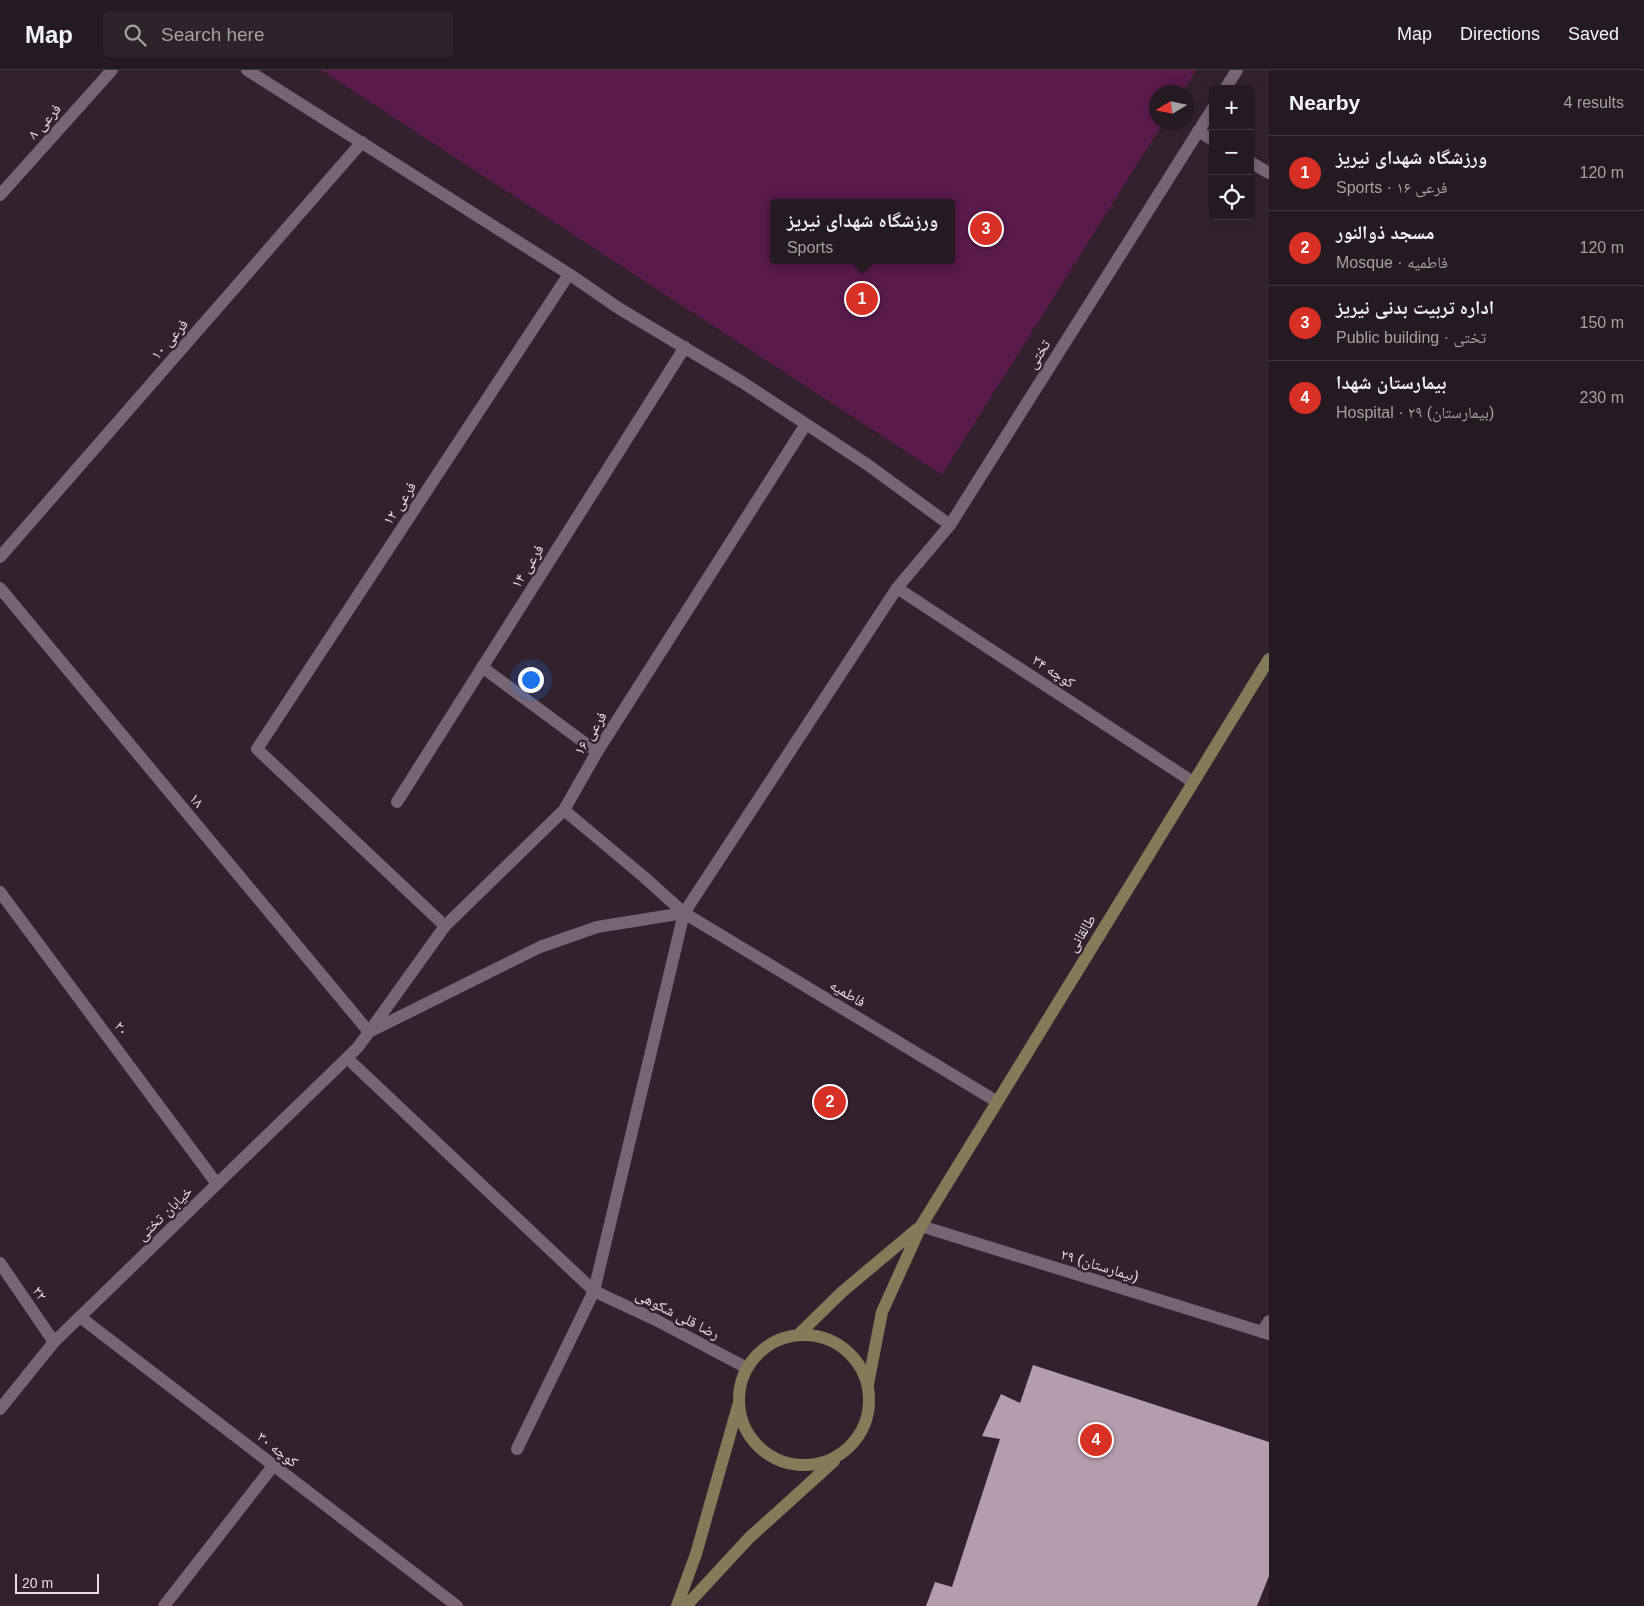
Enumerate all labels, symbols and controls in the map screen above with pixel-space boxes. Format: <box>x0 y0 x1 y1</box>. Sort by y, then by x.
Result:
search box <box>103 12 453 57</box>
text: Map <box>25 21 73 48</box>
icon: search <box>121 21 149 49</box>
text: Search here <box>161 24 265 45</box>
text: Map <box>1397 24 1432 44</box>
text: Directions <box>1460 24 1540 44</box>
text: Saved <box>1568 24 1619 44</box>
north arrow <box>1149 85 1194 130</box>
map controls <box>1209 85 1254 220</box>
button: + <box>1209 85 1254 130</box>
text: Nearby <box>1289 91 1360 114</box>
text: 4 results <box>1564 94 1624 111</box>
street label: فرعی ۸ <box>24 100 66 143</box>
button: − <box>1209 130 1254 175</box>
text: ورزشگاه شهدای نیریز <box>1336 147 1487 168</box>
text: 1 <box>1301 164 1309 181</box>
text: 120 m <box>1580 164 1624 181</box>
button: locate <box>1209 175 1254 220</box>
text: Sports · فرعی ۱۶ <box>1336 179 1448 196</box>
popup <box>770 199 955 264</box>
text: ورزشگاه شهدای نیریز <box>787 210 938 231</box>
pin: 3 <box>970 210 1002 248</box>
text: مسجد ذوالنور <box>1336 222 1434 243</box>
text: Sports <box>787 239 833 256</box>
text: 2 <box>1301 239 1309 256</box>
text: 120 m <box>1580 239 1624 256</box>
text: Mosque · فاطمیه <box>1336 254 1448 271</box>
pin: 1 <box>846 280 878 318</box>
text: اداره تربیت بدنی نیریز <box>1336 297 1494 318</box>
text: 3 <box>1301 314 1309 331</box>
text: 150 m <box>1580 314 1624 331</box>
street label: فرعی ۱۰ <box>147 315 193 364</box>
text: Public building · تختی <box>1336 329 1486 346</box>
street label: تختی <box>1023 336 1055 373</box>
text: بیمارستان شهدا <box>1336 372 1446 393</box>
text: 4 <box>1301 389 1309 406</box>
text: 230 m <box>1580 389 1624 406</box>
text: Hospital · ۲۹ (بیمارستان) <box>1336 404 1494 421</box>
street label: فرعی ۱۲ <box>379 478 421 529</box>
street label: فرعی ۱۴ <box>507 541 549 592</box>
street label: کوچه ۳۴ <box>1029 651 1078 692</box>
your location <box>518 667 544 693</box>
street label: فرعی ۱۶ <box>570 708 612 759</box>
street label: ۱۸ <box>186 789 208 811</box>
street label: طالقانی <box>1063 911 1101 956</box>
street label: فاطمیه <box>827 976 869 1010</box>
street label: ۲۰ <box>111 1018 133 1038</box>
pin: 2 <box>814 1083 846 1121</box>
street label: خیابان تختی <box>133 1182 197 1245</box>
street label: ۲۹ (بیمارستان) <box>1058 1245 1141 1287</box>
street label: ۲۲ <box>29 1283 51 1304</box>
street label: رضا قلی شکوهی <box>632 1286 723 1344</box>
pin: 4 <box>1080 1421 1112 1459</box>
street label: کوچه ۳۰ <box>254 1428 302 1471</box>
scale bar <box>15 1571 99 1594</box>
text: 20 m <box>22 1575 53 1591</box>

